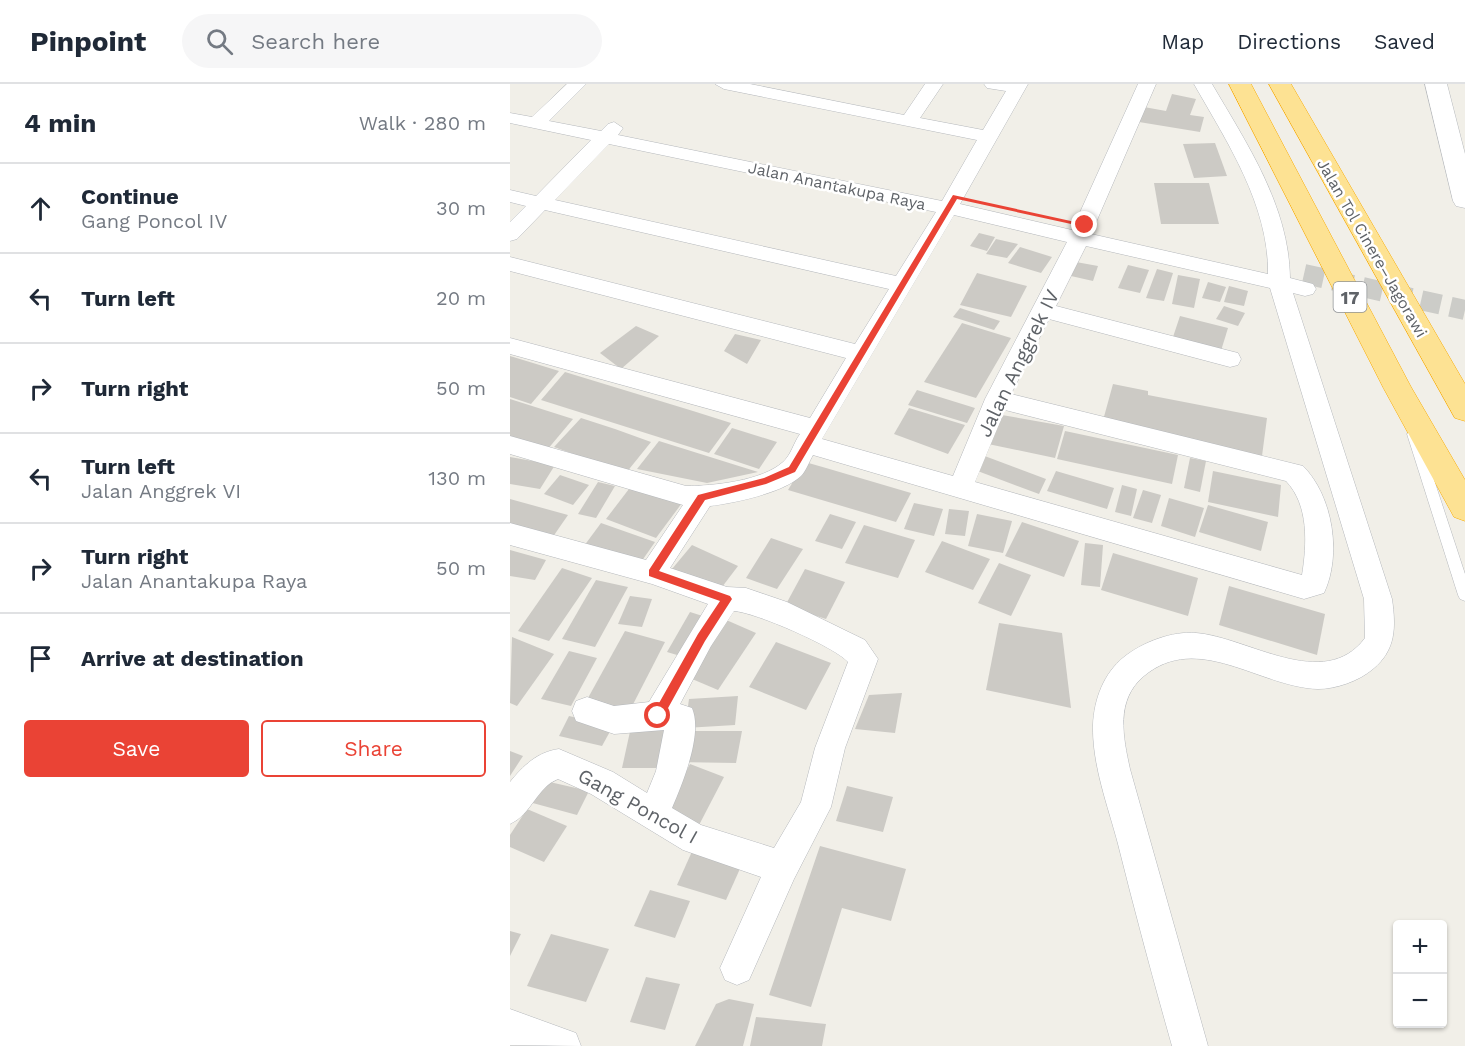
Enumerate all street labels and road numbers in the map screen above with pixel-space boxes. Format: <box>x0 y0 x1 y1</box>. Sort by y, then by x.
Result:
street label: Jalan Tol Cinere–Jagorawi <box>1313 155 1431 341</box>
street label: Jalan Anantakupa Raya <box>746 158 928 214</box>
road number: 17 <box>1334 282 1366 312</box>
street label: Jalan Anggrek IV <box>972 285 1064 441</box>
street label: Gang Poncol I <box>574 763 702 849</box>

